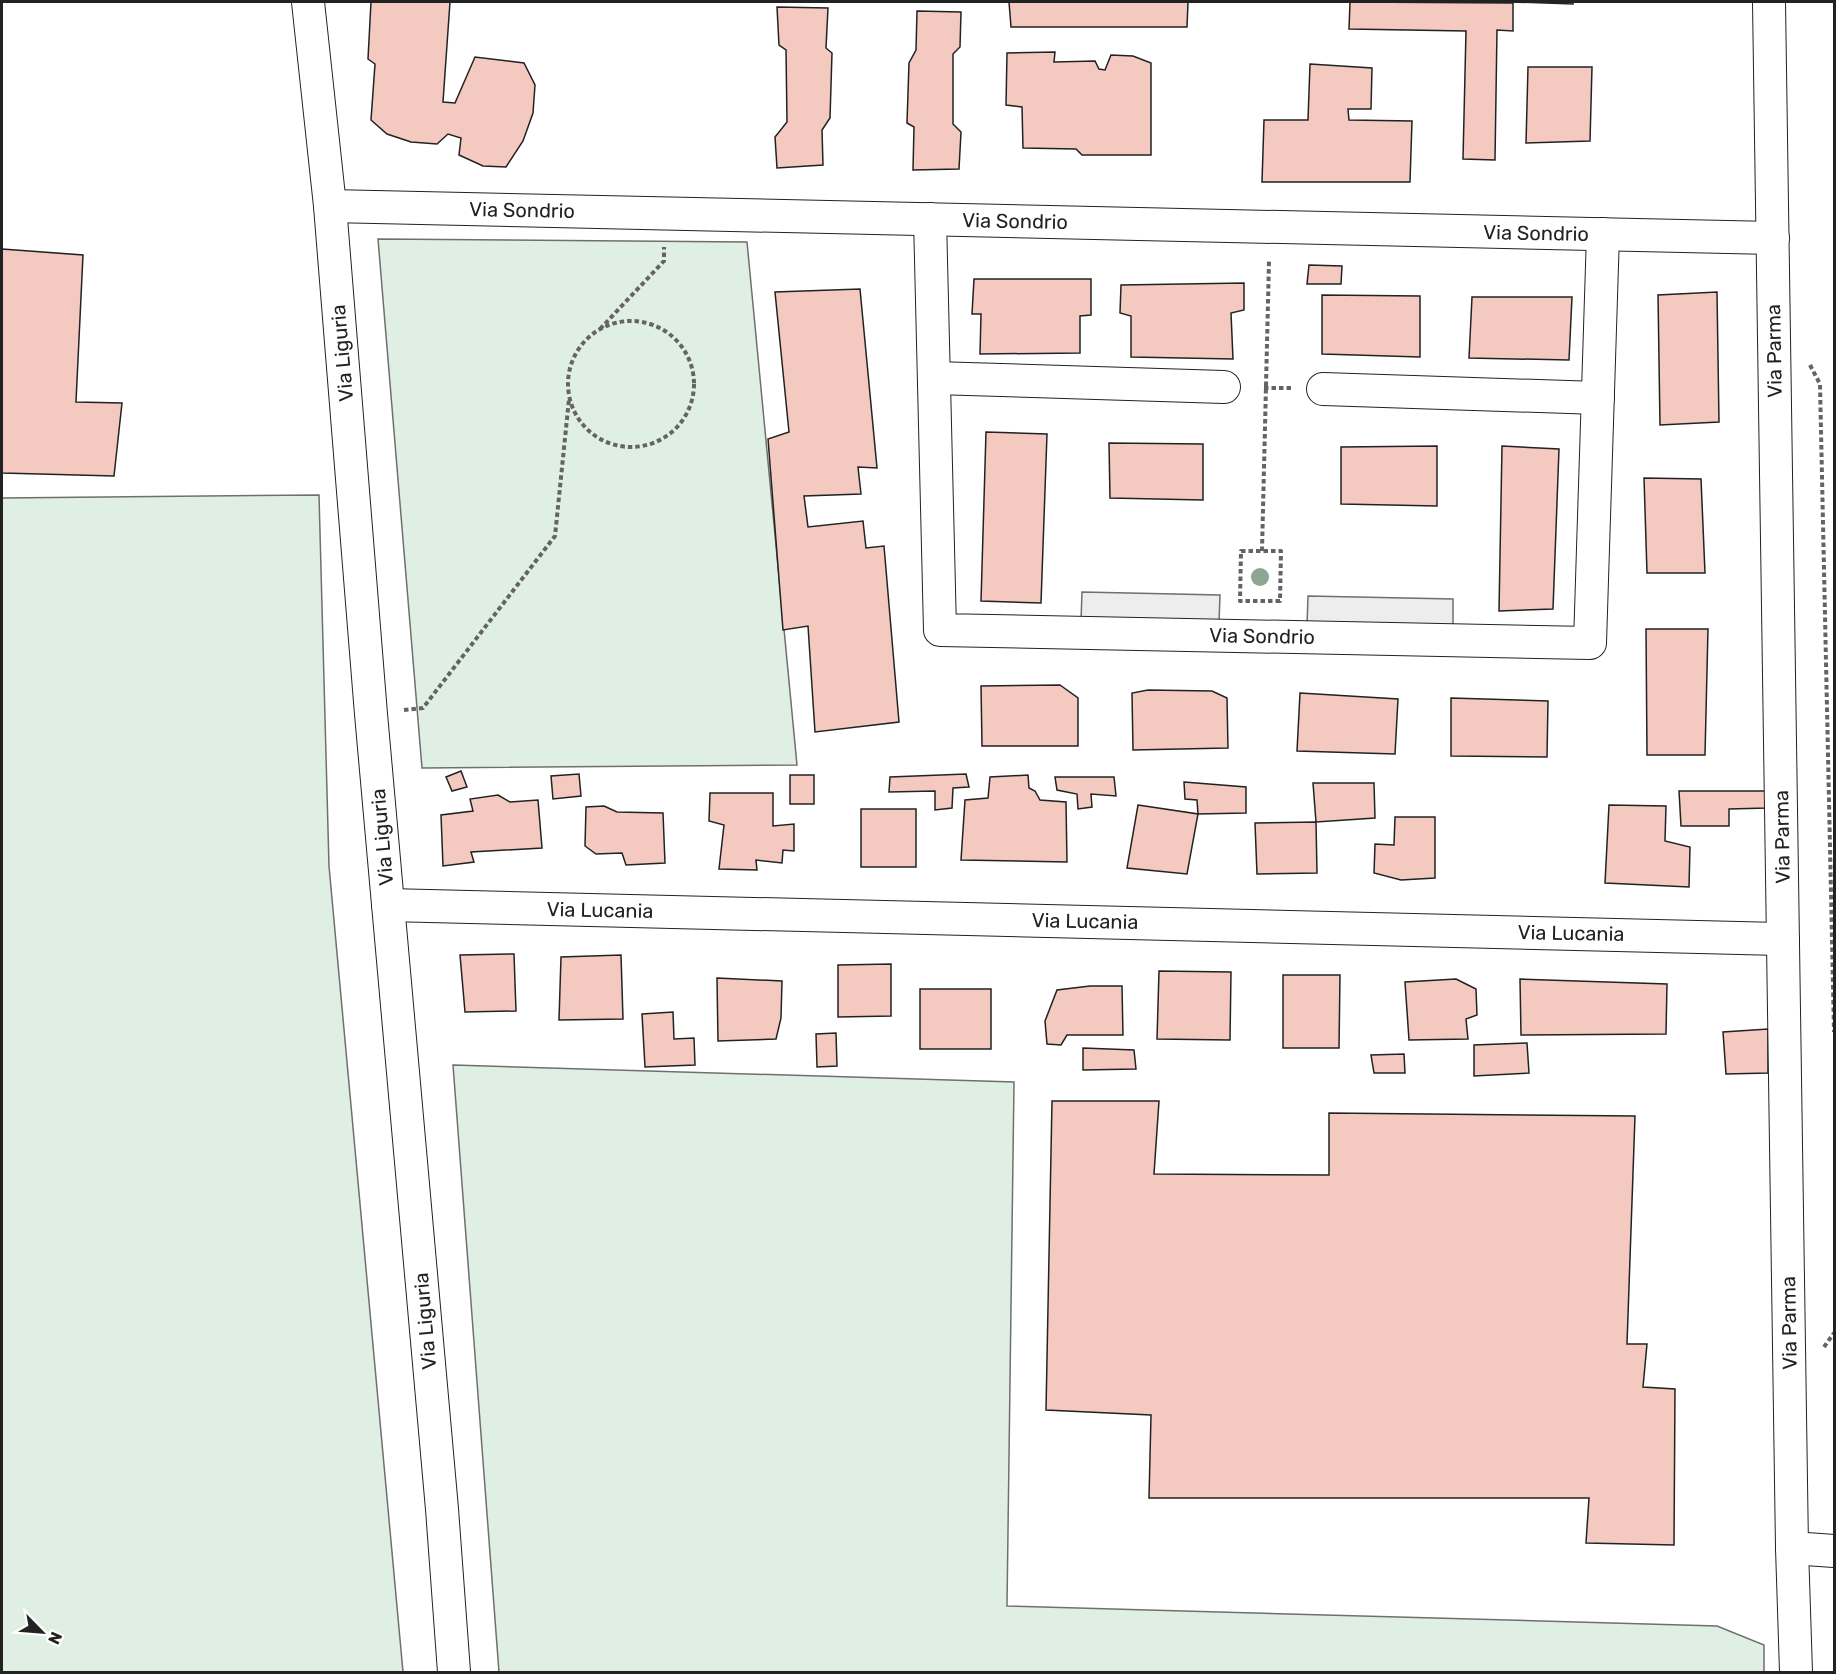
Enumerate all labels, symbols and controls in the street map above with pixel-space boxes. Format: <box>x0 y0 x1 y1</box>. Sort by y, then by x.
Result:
street label: Via Sondrio <box>469 197 575 223</box>
street label: Via Sondrio <box>962 208 1068 234</box>
street label: Via Sondrio <box>1483 220 1589 246</box>
street label: Via Liguria <box>326 303 358 403</box>
street label: Via Parma <box>1761 304 1787 398</box>
street label: Via Sondrio <box>1209 623 1315 649</box>
street label: Via Liguria <box>366 787 398 887</box>
street label: Via Parma <box>1769 790 1795 884</box>
street label: Via Lucania <box>546 897 654 923</box>
street label: Via Lucania <box>1031 908 1139 934</box>
street label: Via Lucania <box>1517 920 1625 946</box>
street label: Via Liguria <box>409 1271 441 1371</box>
street label: Via Parma <box>1776 1276 1802 1370</box>
north arrow <box>12 1602 72 1662</box>
text: N <box>44 1629 66 1647</box>

